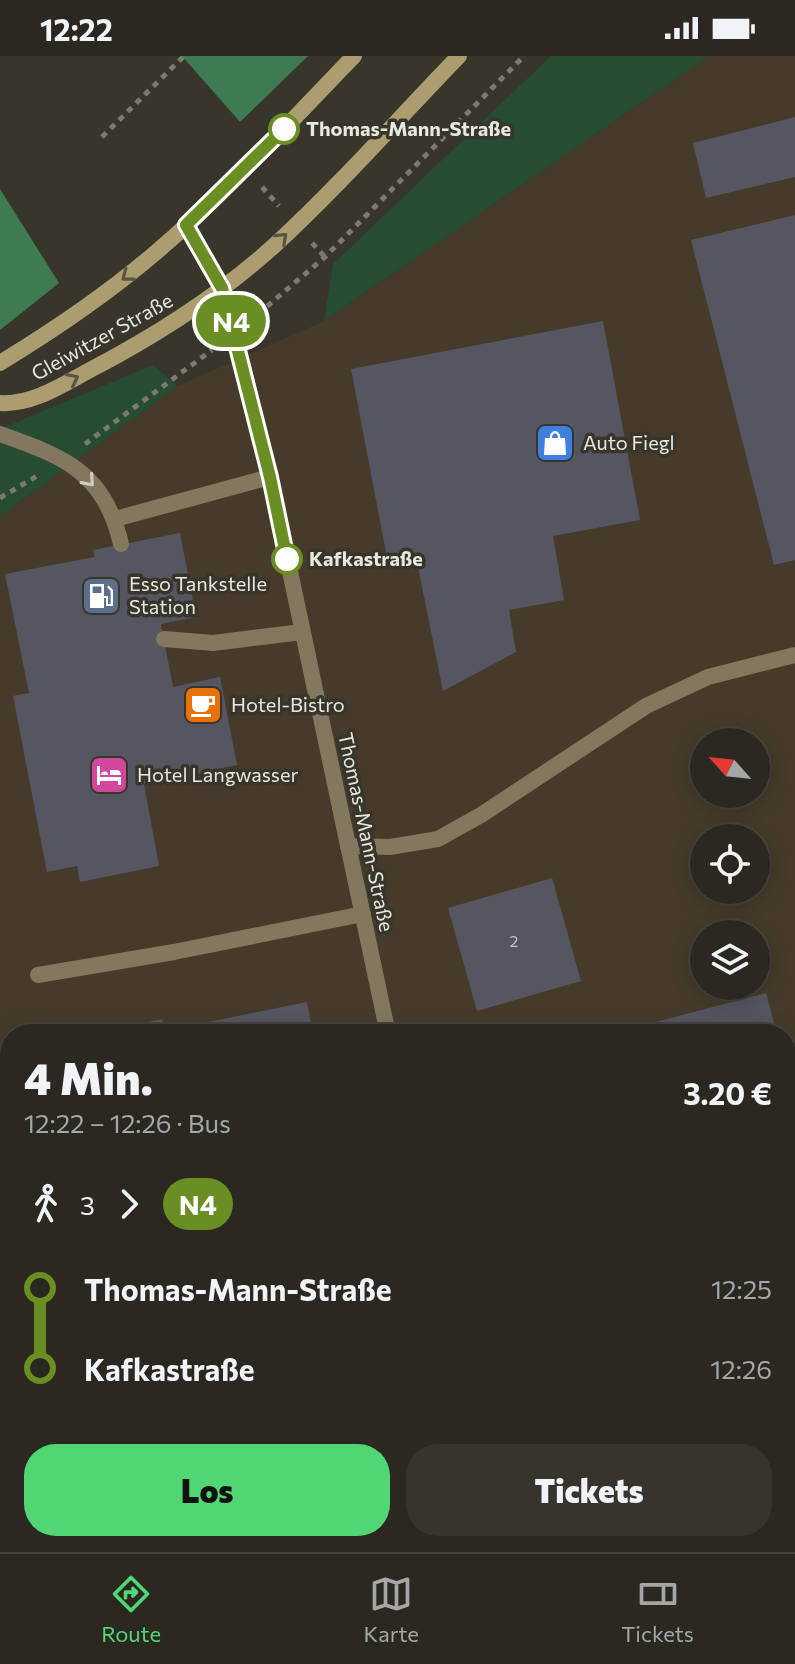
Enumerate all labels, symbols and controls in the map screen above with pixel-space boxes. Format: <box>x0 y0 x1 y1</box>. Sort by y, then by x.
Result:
text: 12:22 <box>40 10 113 47</box>
marker: Thomas-Mann-Straße <box>269 114 299 144</box>
place label: Thomas-Mann-Straße <box>306 116 511 140</box>
one-way arrow <box>272 234 287 248</box>
one-way arrow <box>122 266 136 281</box>
street label: Gleiwitzer Straße <box>27 287 176 385</box>
line badge: N4 <box>195 295 267 347</box>
text: N4 <box>212 304 250 338</box>
one-way arrow <box>64 373 79 389</box>
shop icon: Auto Fiegl <box>534 422 576 464</box>
place label: Auto Fiegl <box>583 430 675 454</box>
one-way arrow <box>79 471 94 486</box>
marker: Kafkastraße <box>272 544 302 574</box>
place label: Kafkastraße <box>309 546 423 570</box>
place label: Esso Tankstelle Station <box>129 571 267 618</box>
fuel station icon: Esso Tankstelle Station <box>80 575 122 617</box>
cafe icon: Hotel-Bistro <box>182 684 224 726</box>
place label: Hotel-Bistro <box>231 692 345 716</box>
north arrow <box>690 728 770 808</box>
map controls <box>690 728 770 1000</box>
street label: Thomas-Mann-Straße <box>334 730 400 934</box>
hotel icon: Hotel Langwasser <box>88 754 130 796</box>
place label: Hotel Langwasser <box>137 762 299 786</box>
button: locate <box>690 824 770 904</box>
button: layers <box>690 920 770 1000</box>
house number: 2 <box>510 931 519 950</box>
text: 4 Min. <box>24 1050 153 1104</box>
text: 3.20 € <box>683 1074 772 1111</box>
text: 12:22 – 12:26 · Bus <box>24 1107 231 1138</box>
icon: walk <box>24 1182 68 1226</box>
icon: forward <box>107 1182 151 1226</box>
text: N4 <box>179 1187 217 1221</box>
text: 3 <box>80 1189 95 1220</box>
text: Thomas-Mann-Straße <box>84 1270 392 1307</box>
text: 12:25 <box>711 1273 772 1304</box>
text: Kafkastraße <box>84 1350 255 1387</box>
text: 12:26 <box>710 1353 772 1384</box>
button: Los <box>24 1444 390 1536</box>
button: Tickets <box>406 1444 772 1536</box>
tab: Route <box>101 1572 161 1647</box>
tab: Karte <box>363 1572 419 1647</box>
tab: Tickets <box>621 1572 694 1647</box>

